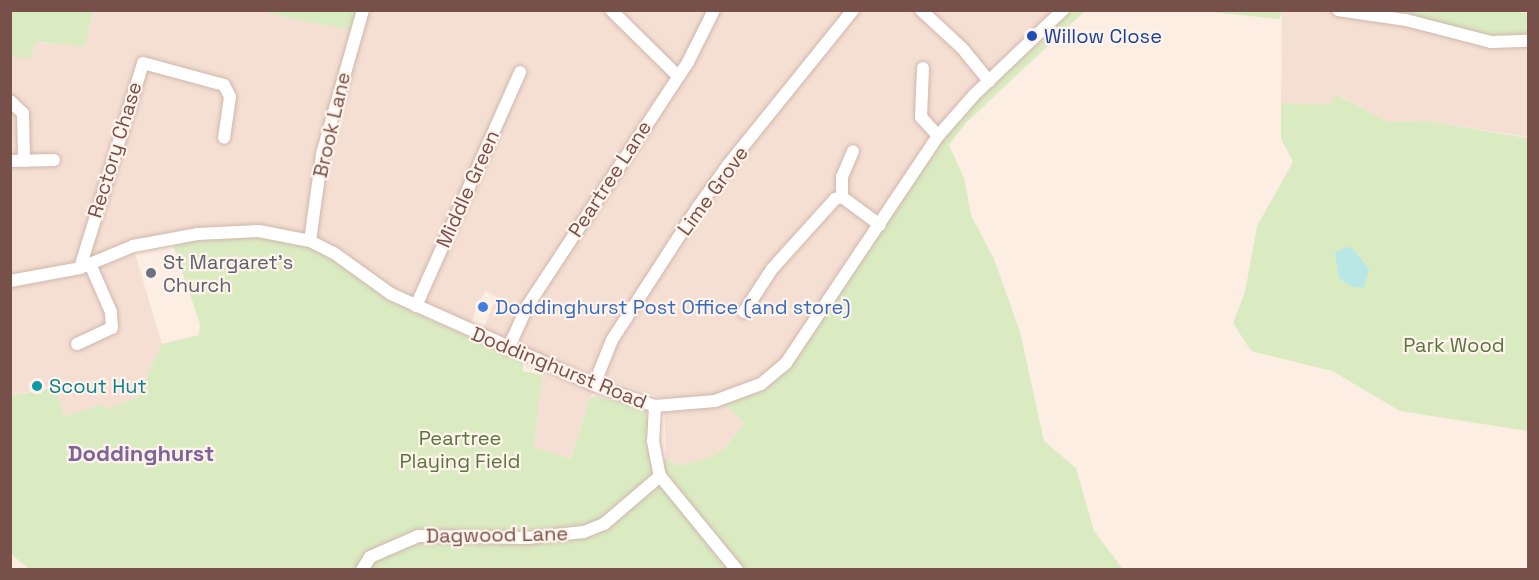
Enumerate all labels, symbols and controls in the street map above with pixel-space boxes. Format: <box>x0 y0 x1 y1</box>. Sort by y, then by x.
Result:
place label: Willow Close <box>1044 24 1162 48</box>
marker: Willow Close <box>1025 29 1039 43</box>
street label: Brook Lane <box>308 70 356 180</box>
street label: Rectory Chase <box>83 79 147 221</box>
street label: Peartree Lane <box>563 116 657 242</box>
street label: Middle Green <box>431 126 505 252</box>
street label: Lime Grove <box>673 142 753 240</box>
place label: St Margaret's Church <box>163 250 293 297</box>
marker: St Margaret's Church <box>144 266 158 280</box>
place label: Doddinghurst Post Office (and store) <box>495 295 851 319</box>
marker: Doddinghurst Post Office (and store) <box>476 300 490 314</box>
street label: Doddinghurst Road <box>468 322 650 414</box>
park label: Park Wood <box>1403 333 1505 357</box>
place label: Scout Hut <box>49 374 147 398</box>
marker: Scout Hut <box>30 379 44 393</box>
park label: Peartree Playing Field <box>400 427 520 474</box>
district label: Doddinghurst <box>68 441 214 467</box>
street label: Dagwood Lane <box>426 522 568 548</box>

